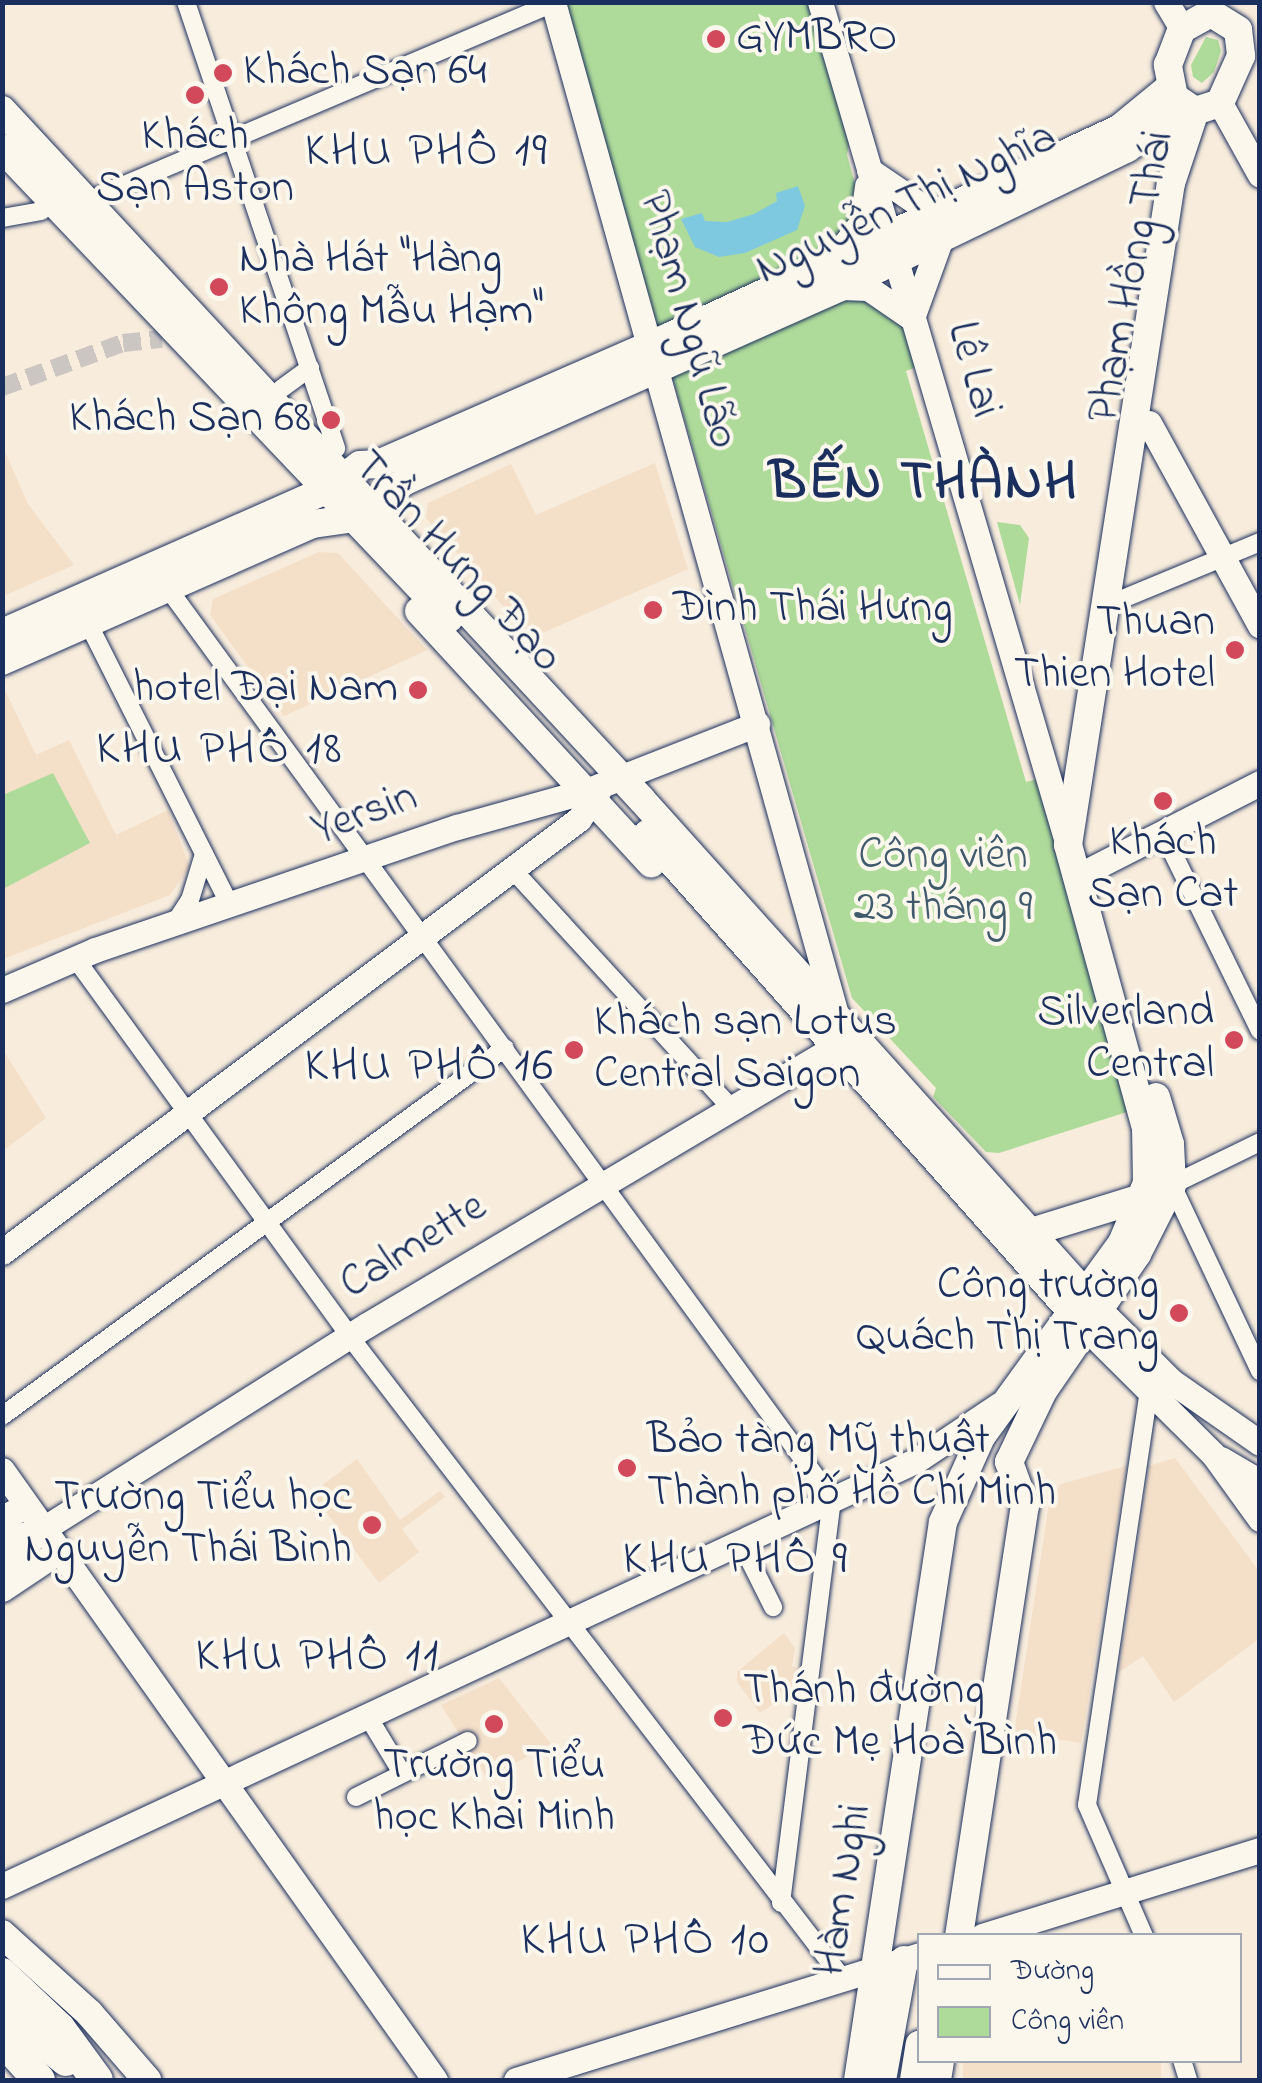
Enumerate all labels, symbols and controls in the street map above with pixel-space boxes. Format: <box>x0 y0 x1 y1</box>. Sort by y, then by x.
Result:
place label: GYMBRO <box>736 12 897 66</box>
marker: GYMBRO <box>705 28 727 50</box>
place label: Khách Sạn 64 <box>243 46 487 100</box>
marker: Khách Sạn 64 <box>212 62 234 84</box>
marker: Khách Sạn Aston <box>184 84 206 106</box>
place label: Khách Sạn Aston <box>96 111 294 217</box>
street label: Nguyễn Thị Nghĩa <box>748 112 1066 298</box>
district label: KHU PHỐ 19 <box>305 124 549 182</box>
street label: Phạm Hồng Thái <box>1078 126 1188 428</box>
street label: Phạm Ngũ Lão <box>624 185 750 455</box>
place label: Nhà Hát "Hàng Không Mẫu Hạm" <box>239 234 544 340</box>
marker: Nhà Hát "Hàng Không Mẫu Hạm" <box>208 276 230 298</box>
street label: Lê Lai <box>933 316 1011 424</box>
place label: Khách Sạn 68 <box>69 393 311 447</box>
marker: Khách Sạn 68 <box>320 409 342 431</box>
street label: Trần Hưng Đạo <box>340 441 572 685</box>
district label: BẾN THÀNH <box>769 452 1079 518</box>
place label: Đình Thái Hưng <box>673 583 952 637</box>
place label: Thuan Thien Hotel <box>1014 597 1215 703</box>
marker: Đình Thái Hưng <box>642 599 664 621</box>
marker: Thuan Thien Hotel <box>1224 639 1246 661</box>
place label: hotel Đại Nam <box>133 663 398 717</box>
marker: hotel Đại Nam <box>407 679 429 701</box>
district label: KHU PHỐ 18 <box>96 722 344 780</box>
street label: Yersin <box>305 771 425 859</box>
marker: Khách Sạn Cat <box>1152 790 1174 812</box>
place label: Khách Sạn Cat <box>1088 817 1238 923</box>
park label: Công viên 23 tháng 9 <box>854 830 1032 936</box>
place label: Silverland Central <box>1037 987 1214 1093</box>
place label: Khách sạn Lotus Central Saigon <box>594 997 897 1103</box>
marker: Silverland Central <box>1223 1029 1245 1051</box>
district label: KHU PHỐ 16 <box>304 1039 556 1097</box>
marker: Khách sạn Lotus Central Saigon <box>563 1039 585 1061</box>
street label: Calmette <box>331 1181 497 1313</box>
place label: Công trường Quách Thị Trang <box>856 1260 1159 1366</box>
marker: Công trường Quách Thị Trang <box>1168 1302 1190 1324</box>
place label: Bảo tàng Mỹ thuật Thành phố Hồ Chí Minh <box>647 1415 1056 1521</box>
marker: Bảo tàng Mỹ thuật Thành phố Hồ Chí Minh <box>616 1457 638 1479</box>
place label: Trường Tiểu học Nguyễn Thái Bình <box>25 1472 352 1578</box>
marker: Trường Tiểu học Nguyễn Thái Bình <box>361 1514 383 1536</box>
district label: KHU PHỐ 9 <box>623 1532 849 1590</box>
district label: KHU PHỐ 11 <box>195 1629 441 1687</box>
place label: Thánh đường Đức Mẹ Hoà Bình <box>743 1665 1057 1771</box>
marker: Thánh đường Đức Mẹ Hoà Bình <box>712 1707 734 1729</box>
marker: Trường Tiểu học Khai Minh <box>483 1713 505 1735</box>
place label: Trường Tiểu học Khai Minh <box>373 1740 615 1846</box>
street label: Hàm Nghi <box>805 1800 885 1980</box>
district label: KHU PHỐ 10 <box>521 1913 771 1971</box>
legend <box>917 1933 1242 2063</box>
text: Đường <box>1011 1950 1094 1994</box>
text: Công viên <box>1011 2000 1124 2044</box>

